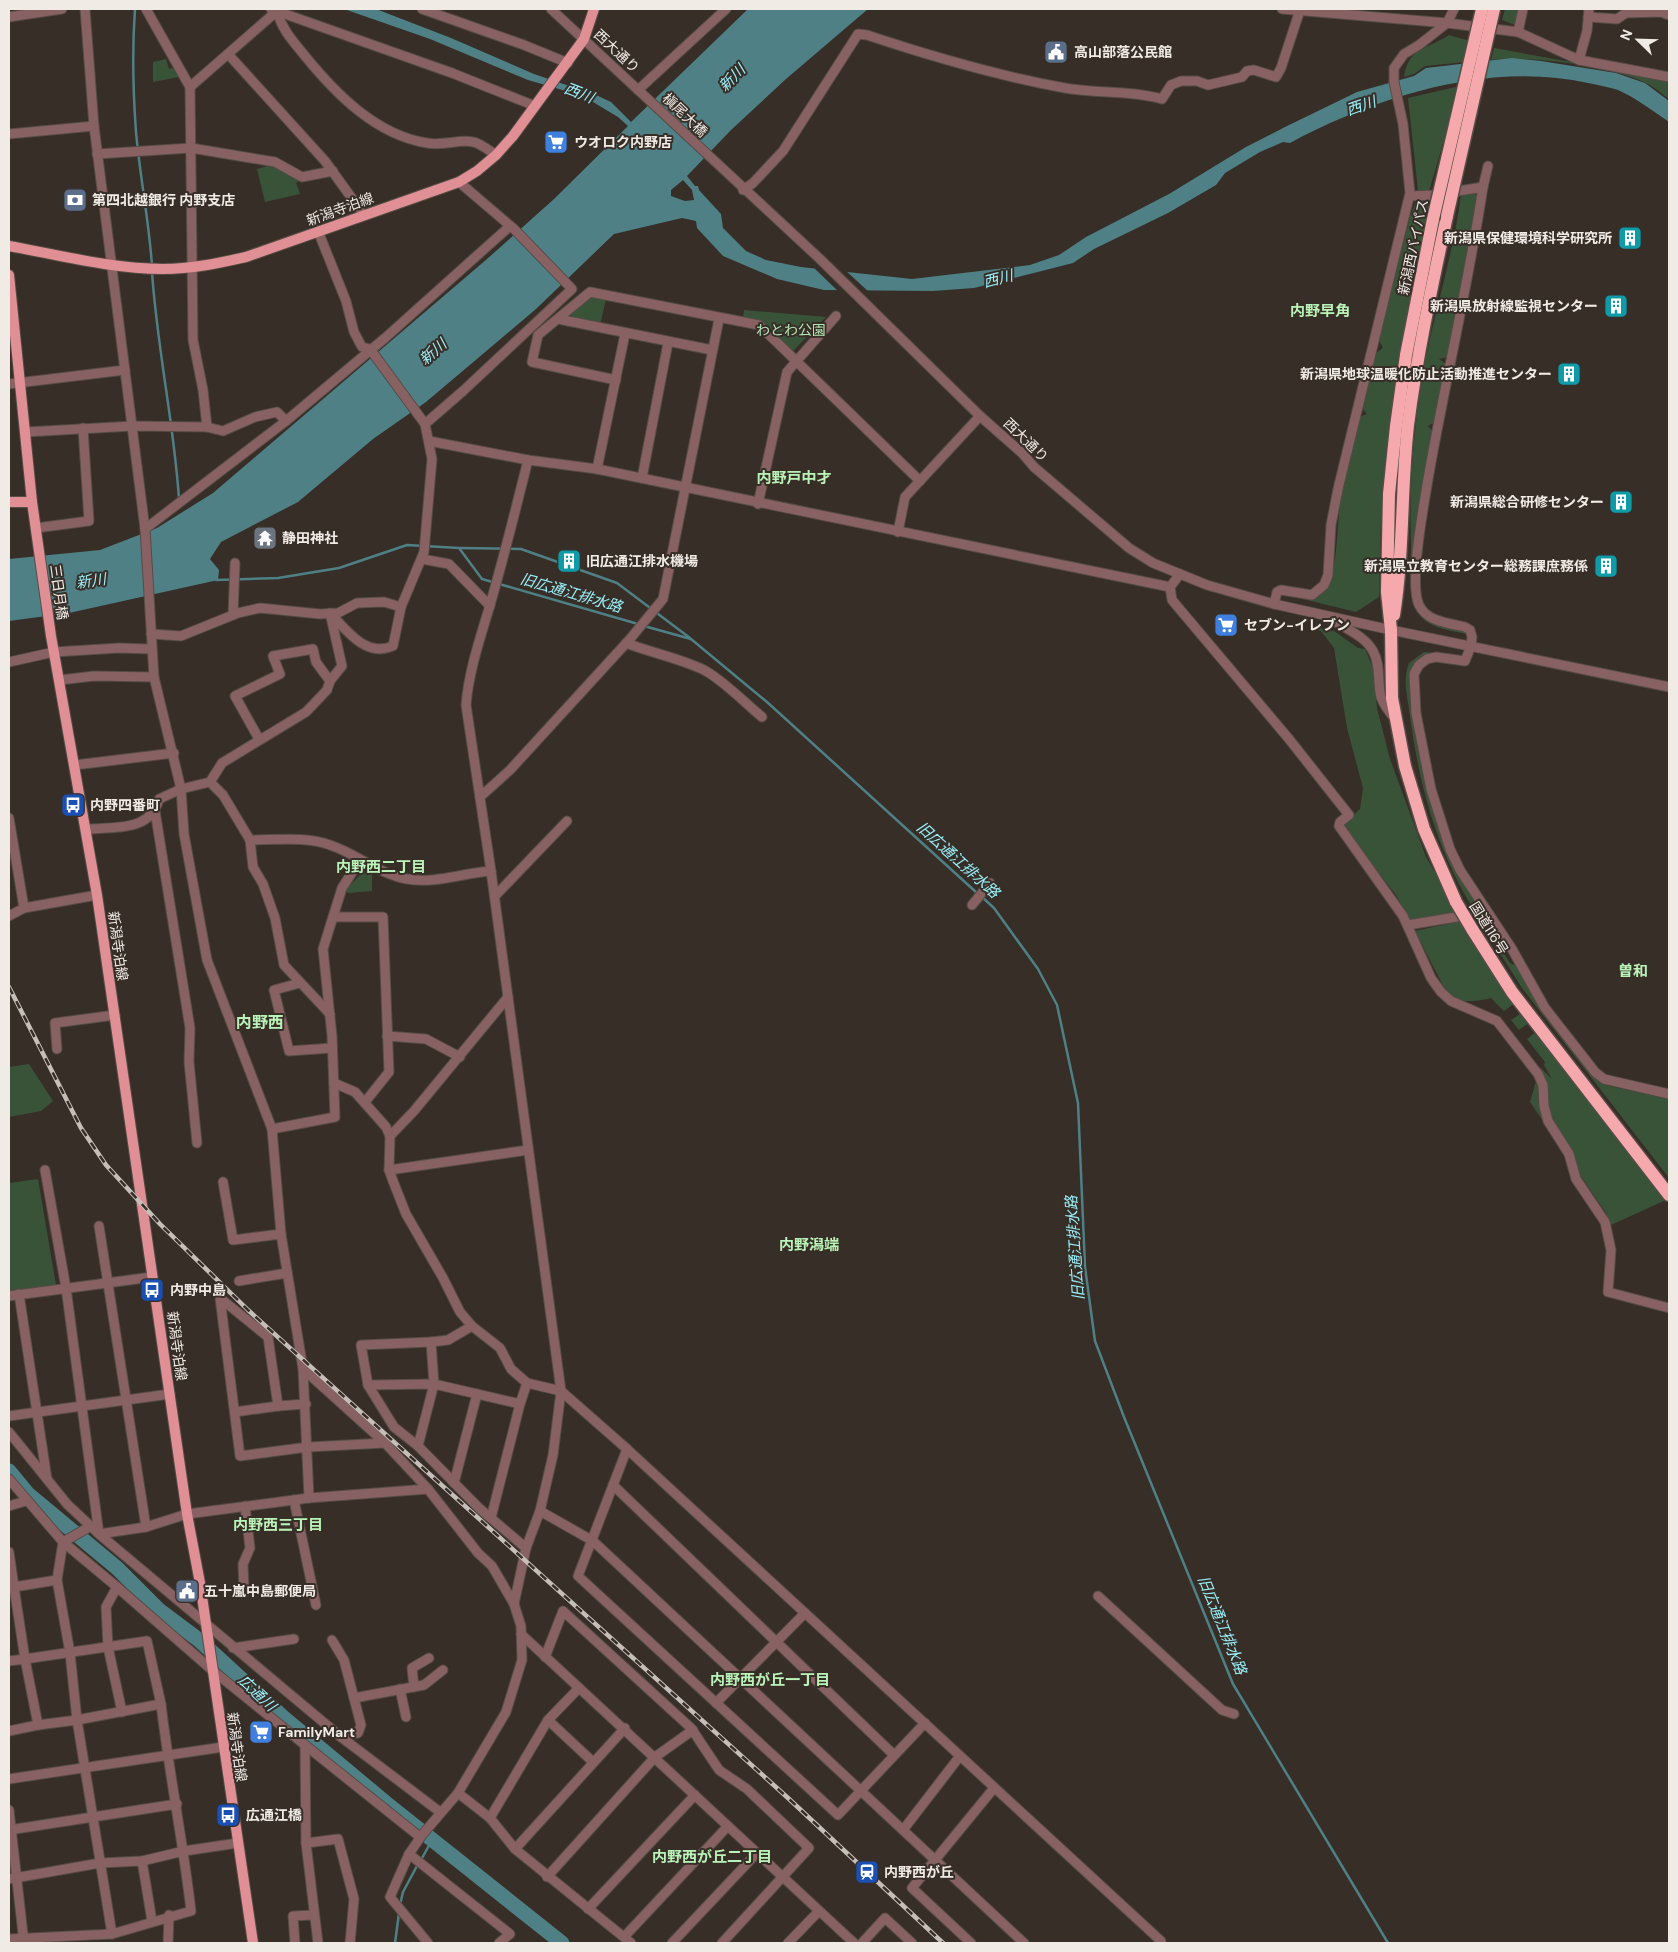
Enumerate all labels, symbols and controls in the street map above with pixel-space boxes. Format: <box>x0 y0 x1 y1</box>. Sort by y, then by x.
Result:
north arrow <box>1613 15 1663 65</box>
street label: 西大通り <box>590 25 644 77</box>
text: N <box>1616 27 1636 43</box>
public building icon: 高山部落公民館 <box>1043 39 1069 65</box>
place label: 高山部落公民館 <box>1074 43 1172 61</box>
water label: 新川 <box>714 59 751 96</box>
water label: 西川 <box>561 78 598 108</box>
street label: 槇尾大橋 <box>659 89 711 141</box>
water label: 西川 <box>1344 91 1380 120</box>
supermarket icon: ウオロク内野店 <box>543 129 569 155</box>
place label: ウオロク内野店 <box>574 133 672 151</box>
bank icon: 第四北越銀行 内野支店 <box>62 187 88 213</box>
street label: 新潟寺泊線 <box>304 189 376 229</box>
place label: 第四北越銀行 内野支店 <box>92 191 235 209</box>
street label: 新潟西バイパス <box>1394 197 1432 297</box>
building icon: 新潟県保健環境科学研究所 <box>1617 225 1643 251</box>
place label: 新潟県保健環境科学研究所 <box>1444 229 1612 247</box>
water label: 西川 <box>981 265 1017 292</box>
building icon: 新潟県放射線監視センター <box>1603 293 1629 319</box>
place label: 新潟県放射線監視センター <box>1430 297 1598 315</box>
district label: 内野早角 <box>1290 301 1350 321</box>
park label: わとわ公園 <box>756 321 826 339</box>
water label: 新川 <box>415 333 452 369</box>
building icon: 新潟県地球温暖化防止活動推進センター <box>1556 361 1582 387</box>
place label: 新潟県地球温暖化防止活動推進センター <box>1300 365 1552 383</box>
street label: 西大通り <box>1000 414 1052 466</box>
district label: 内野戸中才 <box>756 468 832 488</box>
building icon: 新潟県総合研修センター <box>1608 489 1634 515</box>
place label: 新潟県総合研修センター <box>1450 493 1604 511</box>
temple icon: 静田神社 <box>252 525 278 551</box>
place label: 静田神社 <box>282 529 338 547</box>
building icon: 旧広通江排水機場 <box>556 548 582 574</box>
place label: 旧広通江排水機場 <box>586 552 698 570</box>
building icon: 新潟県立教育センター総務課庶務係 <box>1593 553 1619 579</box>
place label: 新潟県立教育センター総務課庶務係 <box>1364 557 1588 575</box>
street label: 三日月橋 <box>46 563 72 621</box>
water label: 新川 <box>75 569 109 593</box>
water label: 旧広通江排水路 <box>518 569 626 618</box>
supermarket icon: セブン-イレブン <box>1213 612 1239 638</box>
place label: セブン-イレブン <box>1244 616 1350 634</box>
bus stop icon: 内野四番町 <box>60 792 86 818</box>
place label: 内野四番町 <box>90 796 160 814</box>
water label: 旧広通江排水路 <box>912 817 1005 904</box>
district label: 内野西二丁目 <box>336 857 426 877</box>
street label: 国道116号 <box>1466 898 1512 958</box>
street label: 新潟寺泊線 <box>104 910 132 982</box>
district label: 曽和 <box>1618 961 1648 981</box>
district label: 内野西 <box>236 1012 284 1033</box>
water label: 旧広通江排水路 <box>1061 1193 1089 1301</box>
district label: 内野潟端 <box>779 1235 839 1255</box>
bus stop icon: 内野中島 <box>139 1277 165 1303</box>
place label: 内野中島 <box>170 1281 226 1299</box>
street label: 新潟寺泊線 <box>163 1310 191 1382</box>
district label: 内野西三丁目 <box>233 1515 323 1535</box>
water label: 旧広通江排水路 <box>1193 1573 1252 1679</box>
public building icon: 五十嵐中島郵便局 <box>174 1578 200 1604</box>
place label: 五十嵐中島郵便局 <box>204 1582 316 1600</box>
water label: 広通川 <box>234 1670 282 1717</box>
district label: 内野西が丘一丁目 <box>710 1670 830 1690</box>
street label: 新潟寺泊線 <box>223 1711 251 1783</box>
supermarket icon: FamilyMart <box>248 1719 274 1745</box>
place label: FamilyMart <box>278 1723 355 1741</box>
bus stop icon: 広通江橋 <box>215 1802 241 1828</box>
place label: 広通江橋 <box>246 1806 302 1824</box>
district label: 内野西が丘二丁目 <box>652 1847 772 1867</box>
station icon: 内野西が丘 <box>854 1859 880 1885</box>
place label: 内野西が丘 <box>884 1863 954 1881</box>

